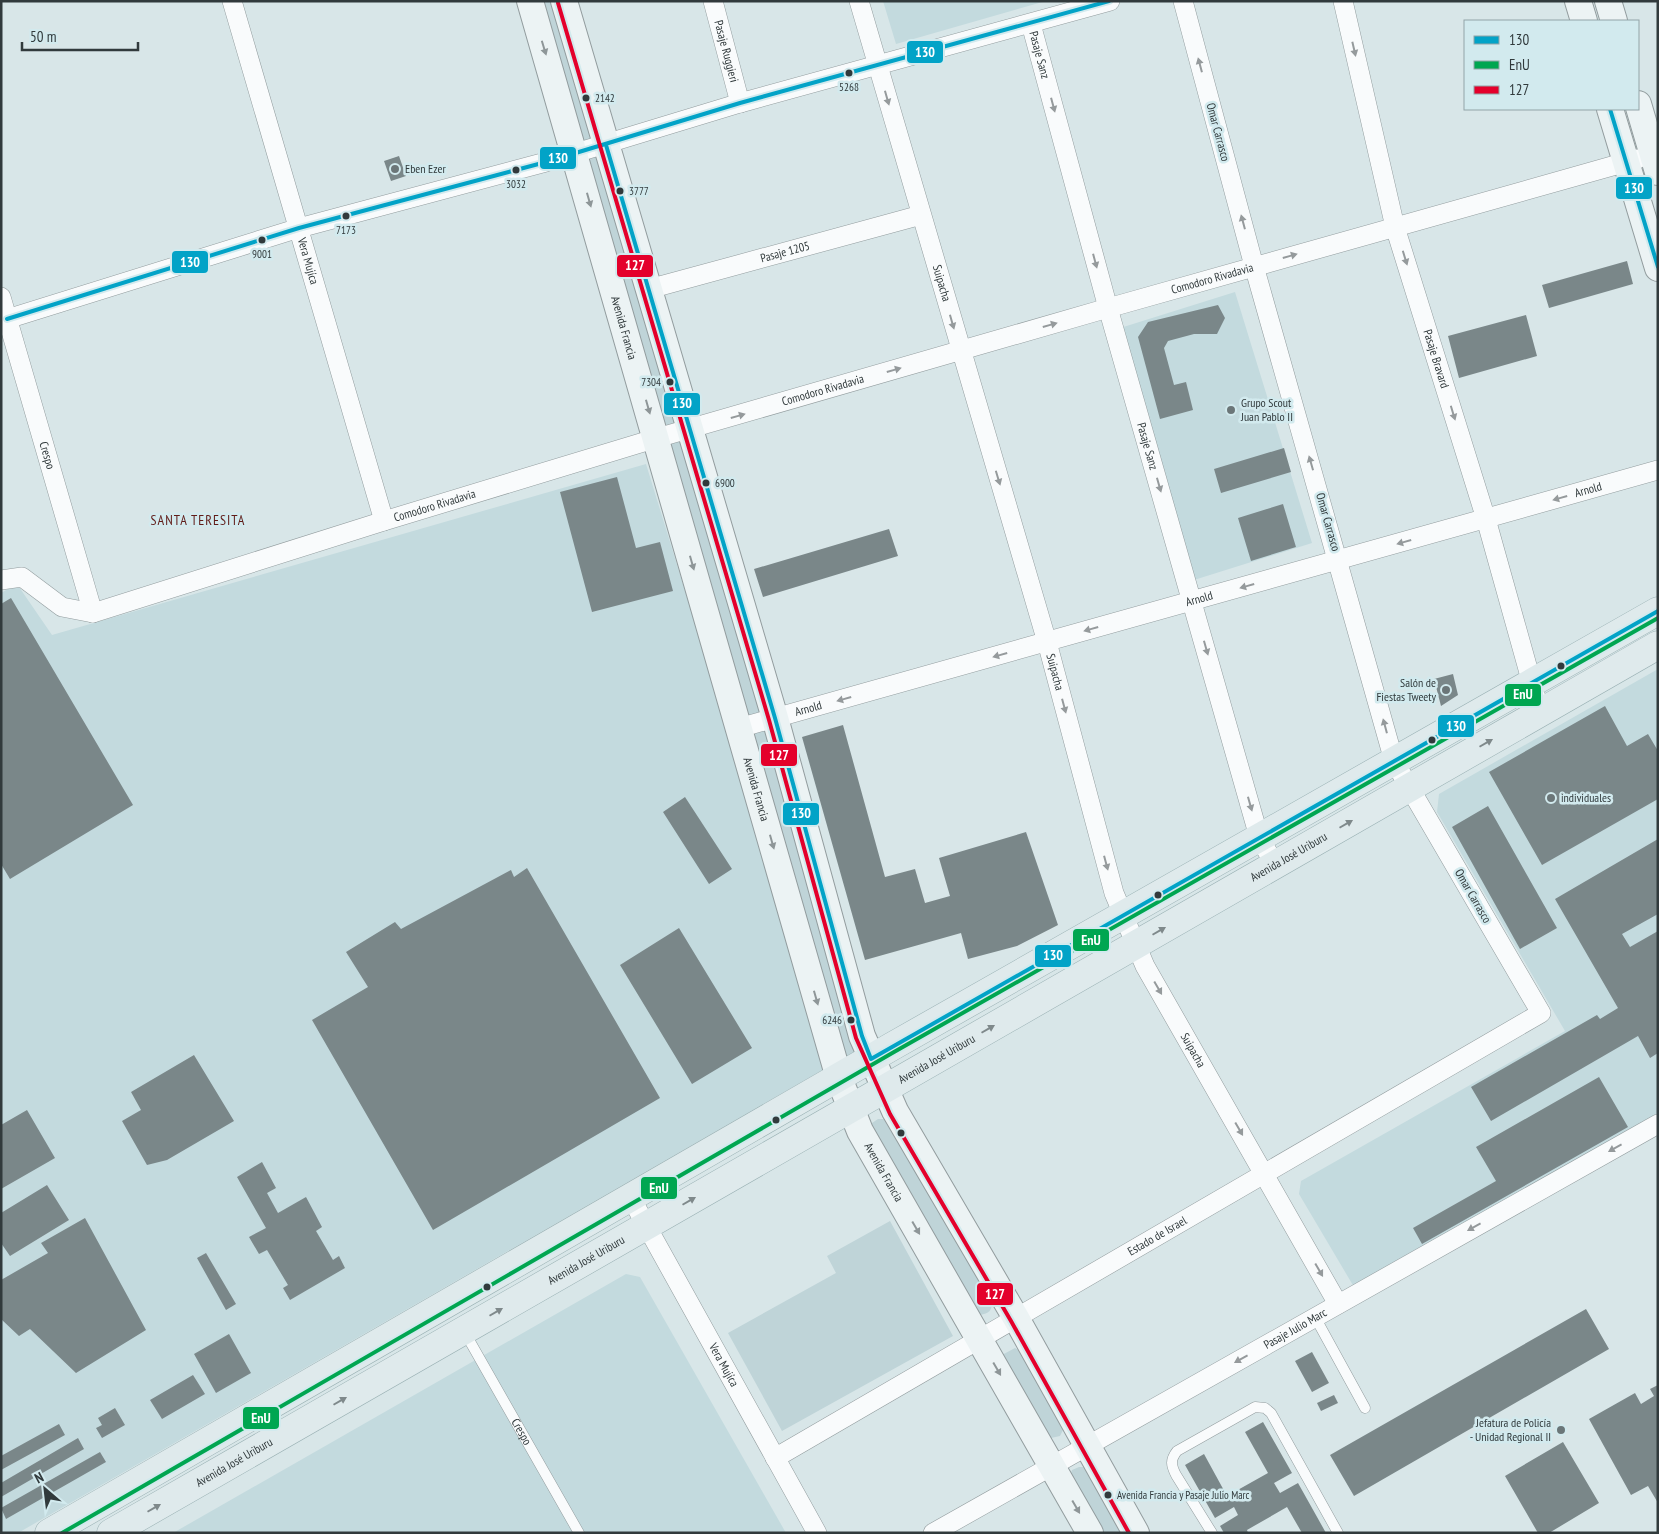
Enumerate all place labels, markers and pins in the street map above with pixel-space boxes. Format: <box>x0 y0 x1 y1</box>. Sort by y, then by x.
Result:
marker: 5268 <box>844 68 854 78</box>
place label: 5268 <box>839 80 859 94</box>
place label: 2142 <box>595 91 615 105</box>
marker: 2142 <box>581 93 591 103</box>
place label: Eben Ezer <box>405 161 446 176</box>
marker: Eben Ezer <box>389 163 401 175</box>
marker: 3032 <box>511 165 521 175</box>
place label: 3032 <box>506 177 526 191</box>
place label: 3777 <box>629 184 649 198</box>
marker: 3777 <box>615 186 625 196</box>
marker: 7173 <box>341 211 351 221</box>
place label: 7173 <box>336 223 356 237</box>
marker: 9001 <box>257 235 267 245</box>
place label: 9001 <box>252 247 272 261</box>
place label: 7304 <box>641 375 661 389</box>
marker: 7304 <box>665 377 675 387</box>
place label: Grupo Scout Juan Pablo II <box>1240 395 1293 424</box>
marker: Grupo Scout Juan Pablo II <box>1225 404 1237 416</box>
place label: 6900 <box>715 476 735 490</box>
marker: 6900 <box>701 478 711 488</box>
unlabelled marker <box>1556 661 1566 671</box>
place label: Salón de Fiestas Tweety <box>1376 675 1436 704</box>
marker: Salón de Fiestas Tweety <box>1440 684 1452 696</box>
unlabelled marker <box>1427 735 1437 745</box>
place label: individuales <box>1561 790 1611 805</box>
marker: individuales <box>1545 792 1557 804</box>
unlabelled marker <box>1153 890 1163 900</box>
place label: 6246 <box>822 1013 842 1027</box>
marker: 6246 <box>846 1015 856 1025</box>
unlabelled marker <box>771 1115 781 1125</box>
unlabelled marker <box>896 1128 906 1138</box>
unlabelled marker <box>482 1282 492 1292</box>
place label: Jefatura de Policía - Unidad Regional II <box>1470 1415 1551 1444</box>
marker: Jefatura de Policía - Unidad Regional II <box>1555 1424 1567 1436</box>
place label: Avenida Francia y Pasaje Julio Marc <box>1117 1488 1250 1502</box>
marker: Avenida Francia y Pasaje Julio Marc <box>1103 1490 1113 1500</box>

